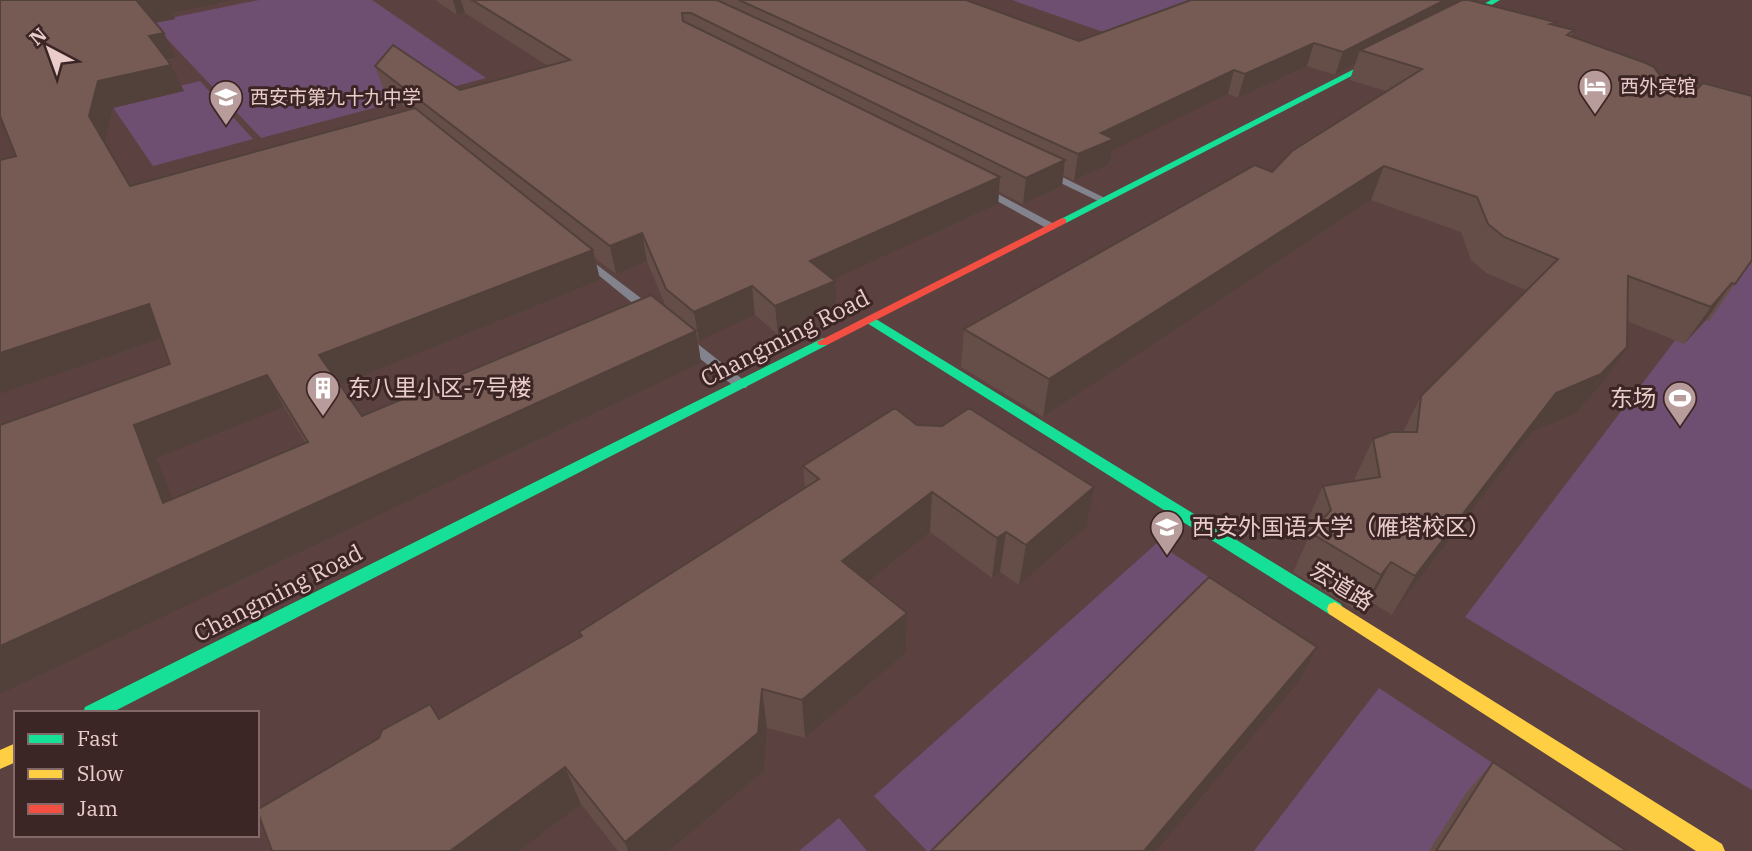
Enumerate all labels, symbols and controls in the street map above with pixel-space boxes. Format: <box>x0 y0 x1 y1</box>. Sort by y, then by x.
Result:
north arrow <box>14 14 84 84</box>
text: N <box>24 22 51 50</box>
hotel icon: 西外宾馆 <box>1576 67 1614 116</box>
place label: 西外宾馆 <box>1620 74 1696 98</box>
school or university icon: 西安市第九十九中学 <box>207 78 245 127</box>
place label: 西安市第九十九中学 <box>250 85 421 109</box>
street label: Changming Road <box>695 282 874 393</box>
building icon: 东八里小区-7号楼 <box>304 369 342 418</box>
place label: 东八里小区-7号楼 <box>348 372 532 402</box>
sports icon: 东场 <box>1661 379 1699 428</box>
place label: 东场 <box>1610 382 1656 412</box>
school or university icon: 西安外国语大学（雁塔校区） <box>1148 508 1186 557</box>
place label: 西安外国语大学（雁塔校区） <box>1192 511 1491 541</box>
street label: Changming Road <box>188 537 367 648</box>
street label: 宏道路 <box>1305 554 1380 616</box>
legend <box>14 711 259 837</box>
text: Fast <box>77 724 118 752</box>
text: Slow <box>77 759 124 787</box>
text: Jam <box>77 794 118 822</box>

